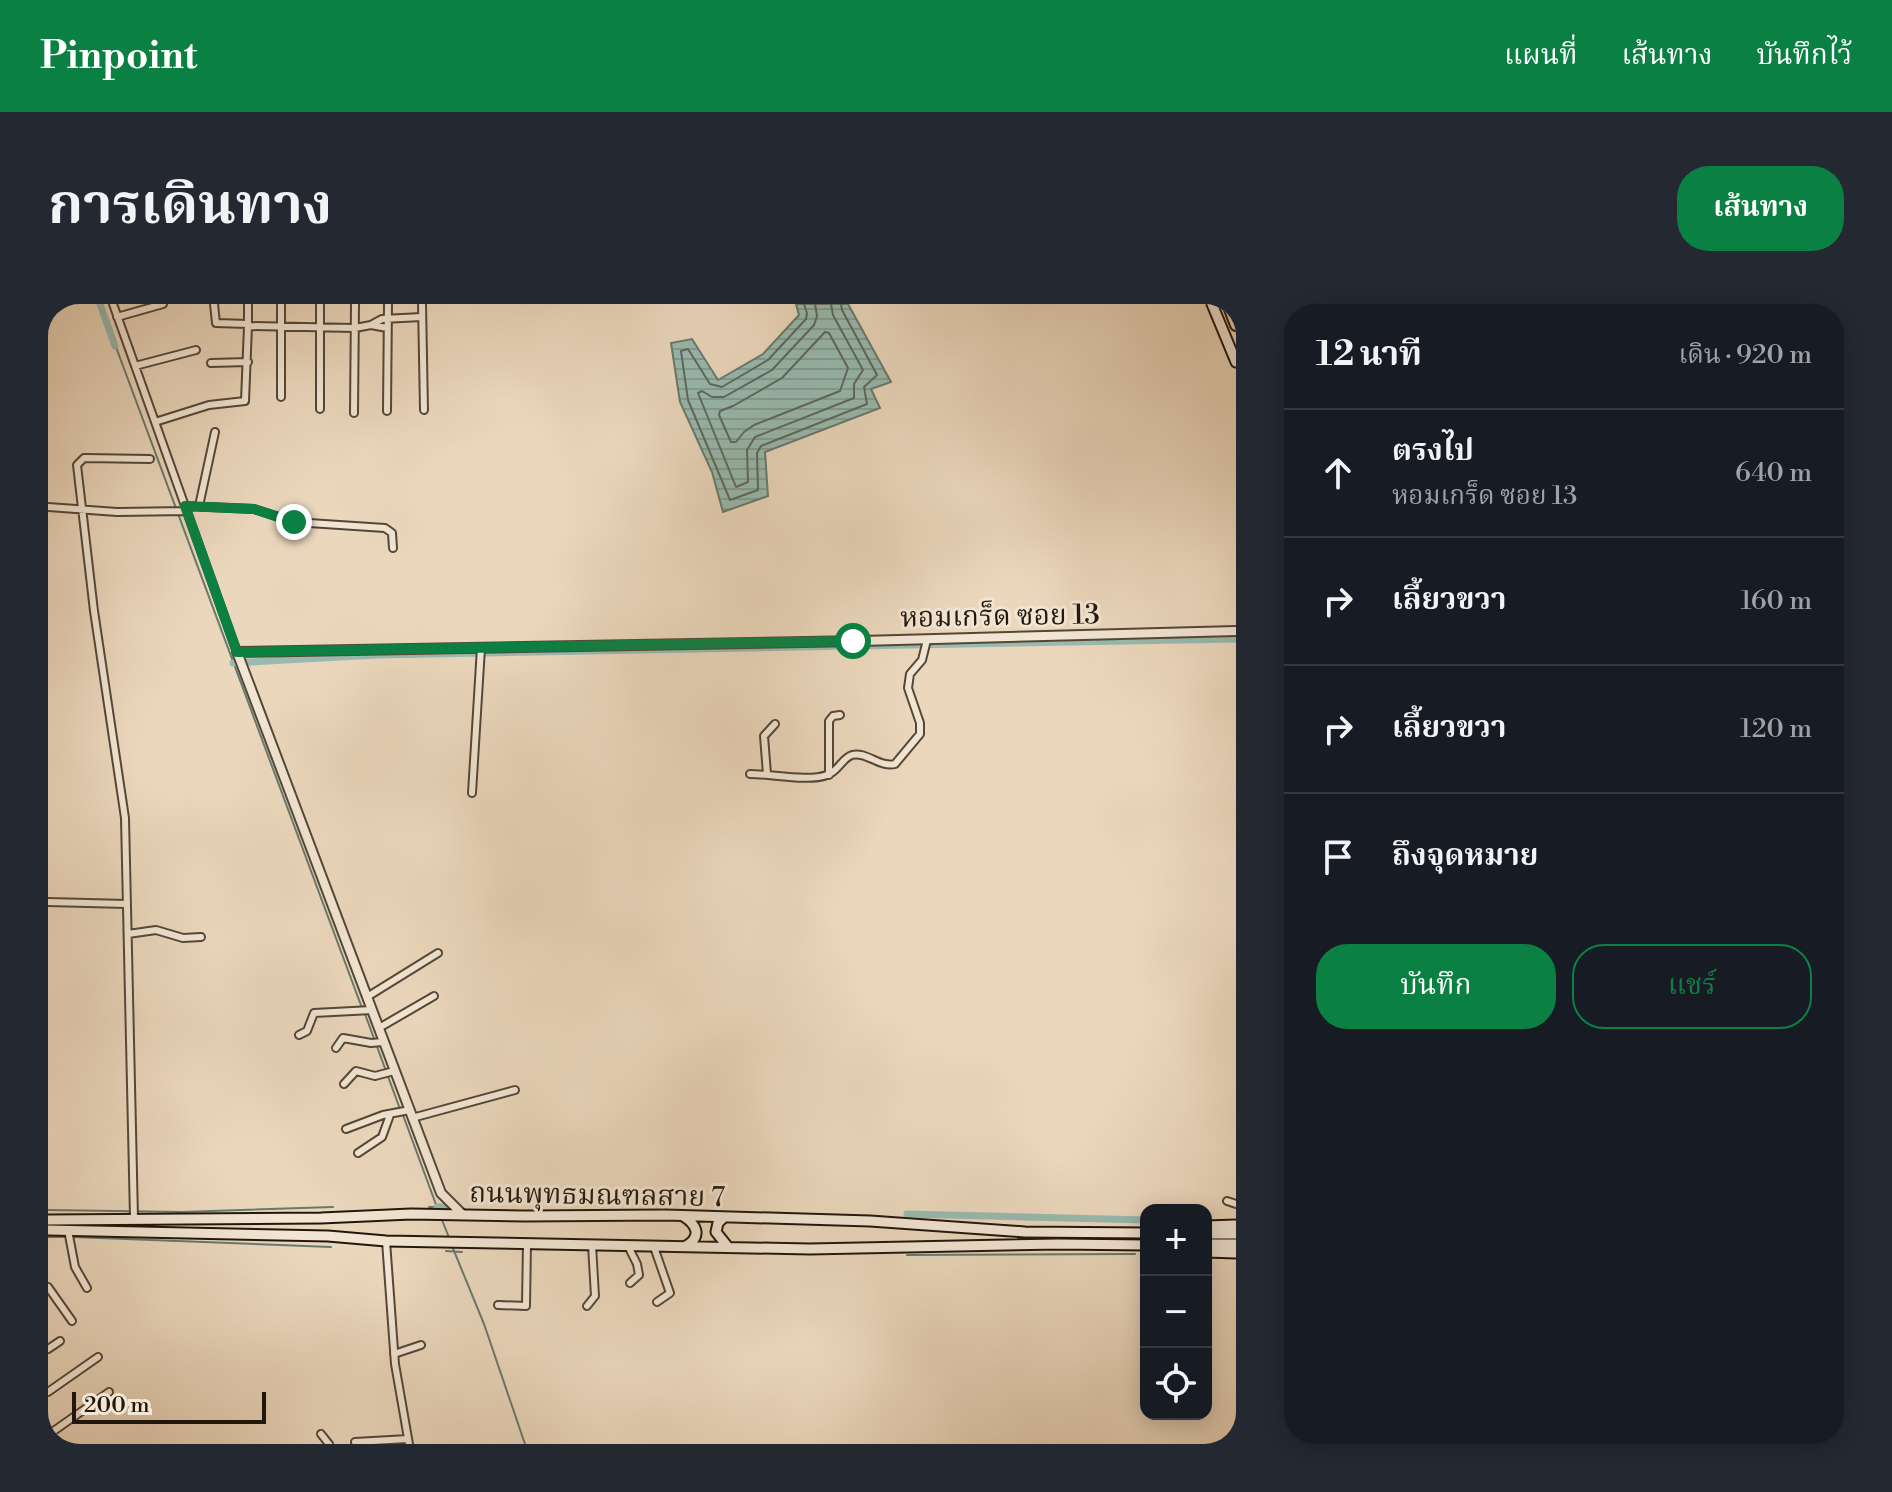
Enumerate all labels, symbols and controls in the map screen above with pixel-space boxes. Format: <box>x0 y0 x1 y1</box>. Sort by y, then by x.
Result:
text: Pinpoint <box>40 33 197 80</box>
text: แผนที่ <box>1504 38 1577 73</box>
text: เส้นทาง <box>1621 38 1713 73</box>
text: บันทึกไว้ <box>1757 38 1852 73</box>
button: เส้นทาง <box>1677 166 1844 251</box>
text: การเดินทาง <box>48 171 332 241</box>
text: 12 นาที <box>1316 334 1422 376</box>
text: เดิน · 920 m <box>1678 339 1812 371</box>
text: ตรงไป <box>1392 432 1474 470</box>
icon: ahead <box>1316 451 1360 495</box>
text: 640 m <box>1735 457 1812 489</box>
text: หอมเกร็ด ซอย 13 <box>1392 480 1577 512</box>
route end <box>276 504 312 540</box>
icon: right <box>1316 579 1360 623</box>
text: เลี้ยวขวา <box>1392 581 1506 619</box>
text: 160 m <box>1741 585 1812 617</box>
street label: หอมเกร็ด ซอย 13 <box>900 597 1100 636</box>
route start <box>835 623 871 659</box>
icon: right <box>1316 707 1360 751</box>
text: เลี้ยวขวา <box>1392 709 1506 747</box>
text: 120 m <box>1740 713 1812 745</box>
icon: arrive <box>1316 835 1360 879</box>
text: ถึงจุดหมาย <box>1392 837 1538 875</box>
button: บันทึก <box>1316 944 1556 1029</box>
button: แชร์ <box>1572 944 1812 1029</box>
street label: ถนนพุทธมณฑลสาย 7 <box>469 1176 725 1215</box>
map controls <box>1140 1204 1212 1420</box>
button: + <box>1140 1204 1212 1276</box>
button: − <box>1140 1276 1212 1348</box>
button: locate <box>1140 1348 1212 1420</box>
scale bar <box>72 1388 266 1424</box>
text: 200 m <box>84 1392 150 1419</box>

